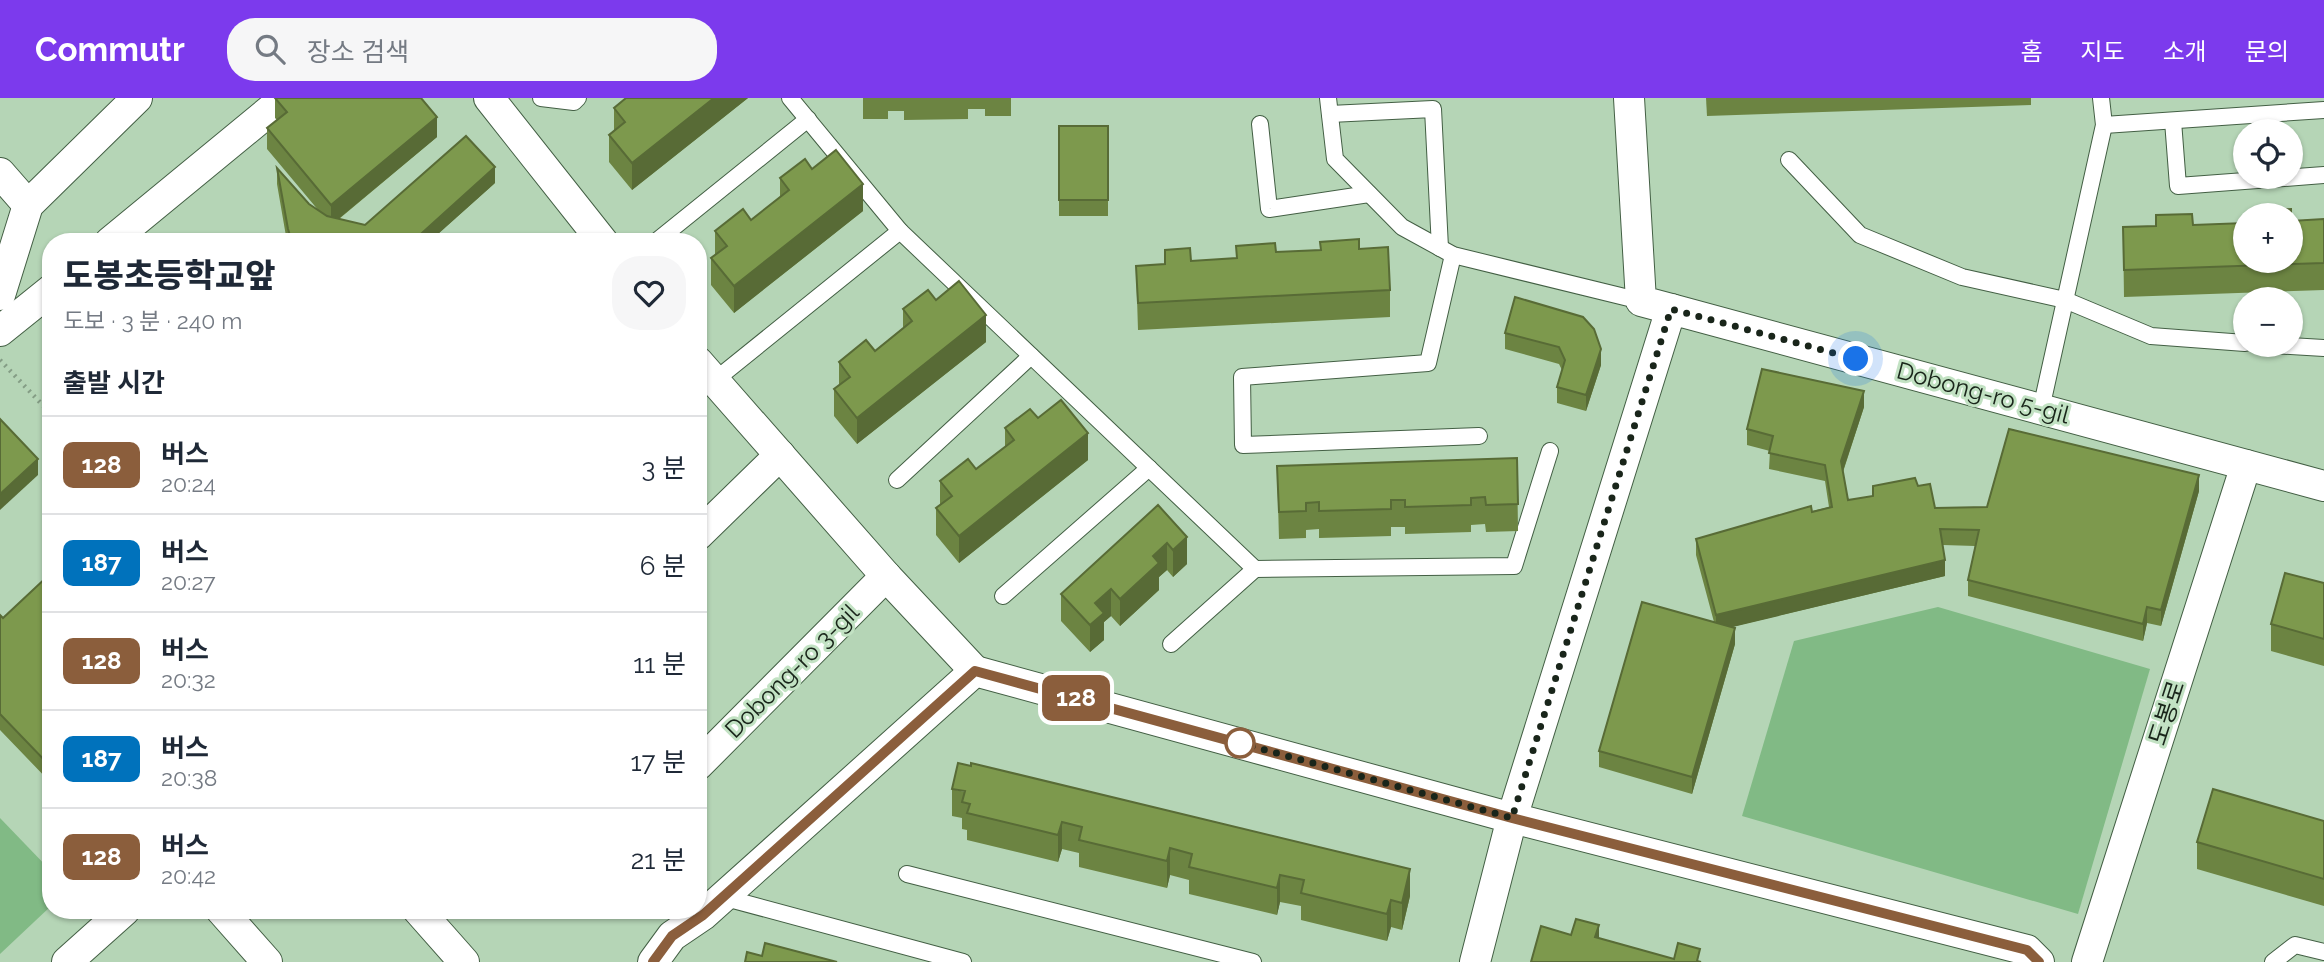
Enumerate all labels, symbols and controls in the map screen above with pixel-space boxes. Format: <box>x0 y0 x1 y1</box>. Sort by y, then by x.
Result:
search box <box>227 18 717 81</box>
text: Commutr <box>35 30 185 69</box>
icon: search <box>251 30 289 68</box>
text: 장소 검색 <box>307 37 409 67</box>
text: 홈 <box>2020 37 2042 66</box>
text: 지도 <box>2080 37 2125 66</box>
text: 소개 <box>2163 37 2207 66</box>
text: 문의 <box>2245 37 2289 66</box>
map controls <box>2233 119 2303 357</box>
button: locate <box>2233 119 2303 189</box>
button: + <box>2233 203 2303 273</box>
text: 도봉초등학교앞 <box>63 256 276 295</box>
button: heart <box>612 256 686 330</box>
button: − <box>2233 287 2303 357</box>
text: 도보 · 3 분 · 240 m <box>63 307 242 334</box>
your location <box>1838 341 1873 376</box>
street label: Dobong-ro 5-gil <box>1894 356 2073 430</box>
text: 출발 시간 <box>63 368 165 398</box>
text: 버스 <box>161 439 209 469</box>
text: 128 <box>82 450 121 479</box>
text: 3 분 <box>642 453 686 483</box>
text: 20:24 <box>161 470 216 497</box>
text: 버스 <box>161 537 209 567</box>
text: 187 <box>82 548 121 577</box>
text: 6 분 <box>640 551 686 581</box>
text: 20:27 <box>161 568 216 595</box>
street label: Dobong-ro 3-gil <box>719 597 865 744</box>
text: 버스 <box>161 635 209 665</box>
text: 128 <box>82 646 121 675</box>
text: 11 분 <box>633 649 686 679</box>
text: 20:32 <box>161 666 216 693</box>
line badge: 128 <box>1036 675 1116 721</box>
street label: 도봉로 <box>2142 677 2191 749</box>
text: 128 <box>1056 683 1096 712</box>
unlabelled marker <box>1225 728 1255 758</box>
text: 버스 <box>161 733 209 763</box>
text: 187 <box>82 744 121 773</box>
text: 17 분 <box>631 747 686 777</box>
text: 20:38 <box>161 764 217 791</box>
text: 버스 <box>161 831 209 861</box>
text: 128 <box>82 842 121 871</box>
text: 21 분 <box>631 845 686 875</box>
text: 20:42 <box>161 862 216 889</box>

